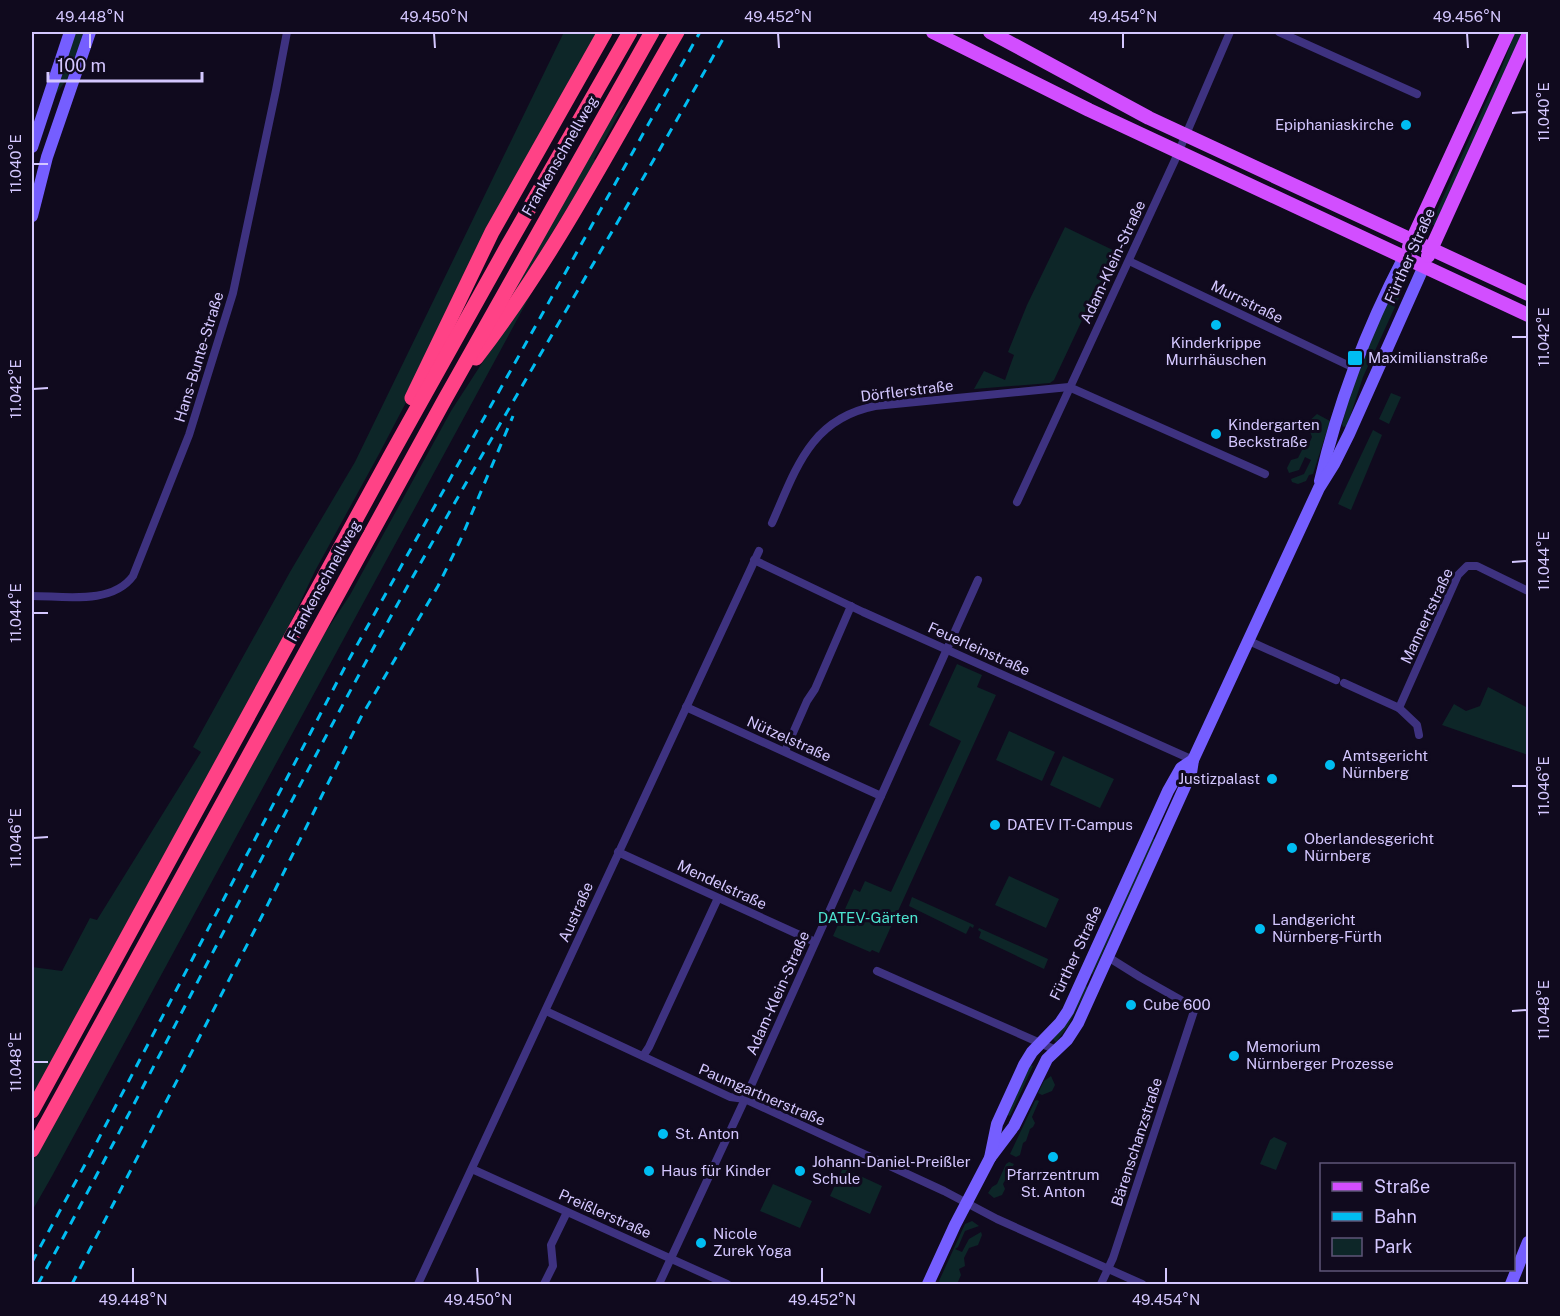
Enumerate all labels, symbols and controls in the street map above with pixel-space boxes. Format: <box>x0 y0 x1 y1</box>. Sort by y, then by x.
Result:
text: 49.448°N <box>56 8 124 25</box>
text: 49.450°N <box>400 8 468 25</box>
text: 49.452°N <box>744 8 812 25</box>
text: 49.454°N <box>1089 8 1157 25</box>
text: 49.456°N <box>1433 8 1501 25</box>
scale bar <box>48 45 202 83</box>
text: 100 m <box>57 55 106 76</box>
text: 11.040°E <box>1535 82 1552 142</box>
street label: Frankenschnellweg <box>518 93 601 219</box>
place label: Epiphaniaskirche <box>1275 116 1394 133</box>
marker: Epiphaniaskirche <box>1399 118 1413 132</box>
text: 11.040°E <box>7 134 24 194</box>
street label: Adam-Klein-Straße <box>1077 198 1149 326</box>
street label: Fürther Straße <box>1381 206 1438 306</box>
street label: Murrstraße <box>1208 277 1286 326</box>
street label: Hans-Bunte-Straße <box>171 289 226 424</box>
text: 11.042°E <box>1535 307 1552 367</box>
marker: Kinderkrippe Murrhäuschen <box>1209 318 1223 332</box>
place label: Kinderkrippe Murrhäuschen <box>1166 334 1266 368</box>
marker: Maximilianstraße <box>1346 349 1364 367</box>
place label: Maximilianstraße <box>1368 349 1488 366</box>
text: 11.042°E <box>7 359 24 419</box>
street label: Dörflerstraße <box>860 376 954 405</box>
place label: Kindergarten Beckstraße <box>1228 416 1320 450</box>
marker: Kindergarten Beckstraße <box>1209 427 1223 441</box>
street label: Frankenschnellweg <box>283 517 364 644</box>
text: 11.044°E <box>1535 531 1552 591</box>
street label: Mannertstraße <box>1397 565 1456 666</box>
text: 11.044°E <box>7 583 24 643</box>
street label: Feuerleinstraße <box>926 618 1033 679</box>
street label: Nützelstraße <box>745 712 834 765</box>
place label: Amtsgericht Nürnberg <box>1342 747 1428 781</box>
text: 11.046°E <box>1535 756 1552 816</box>
marker: Amtsgericht Nürnberg <box>1323 758 1337 772</box>
place label: Justizpalast <box>1178 770 1260 787</box>
marker: Justizpalast <box>1265 772 1279 786</box>
text: 11.046°E <box>7 808 24 868</box>
place label: DATEV IT-Campus <box>1007 816 1133 833</box>
marker: DATEV IT-Campus <box>988 818 1002 832</box>
place label: Oberlandesgericht Nürnberg <box>1304 830 1434 864</box>
marker: Oberlandesgericht Nürnberg <box>1285 841 1299 855</box>
street label: Mendelstraße <box>675 856 770 913</box>
street label: Austraße <box>555 879 596 944</box>
street label: Fürther Straße <box>1046 903 1105 1003</box>
park label: DATEV-Gärten <box>818 909 918 926</box>
place label: Landgericht Nürnberg-Fürth <box>1272 911 1382 945</box>
marker: Landgericht Nürnberg-Fürth <box>1253 922 1267 936</box>
street label: Adam-Klein-Straße <box>743 928 813 1057</box>
text: 11.048°E <box>1535 980 1552 1040</box>
place label: Cube 600 <box>1143 996 1211 1013</box>
marker: Cube 600 <box>1124 998 1138 1012</box>
text: 11.048°E <box>7 1032 24 1092</box>
place label: Memorium Nürnberger Prozesse <box>1246 1038 1394 1072</box>
marker: Memorium Nürnberger Prozesse <box>1227 1049 1241 1063</box>
street label: Paumgartnerstraße <box>696 1060 828 1129</box>
street label: Bärenschanzstraße <box>1108 1075 1165 1208</box>
place label: St. Anton <box>675 1125 739 1142</box>
marker: St. Anton <box>656 1127 670 1141</box>
marker: Pfarrzentrum St. Anton <box>1046 1150 1060 1164</box>
place label: Johann-Daniel-Preißler Schule <box>812 1153 971 1187</box>
place label: Haus für Kinder <box>661 1162 771 1179</box>
legend <box>1320 1163 1515 1271</box>
marker: Haus für Kinder <box>642 1164 656 1178</box>
marker: Johann-Daniel-Preißler Schule <box>793 1164 807 1178</box>
place label: Pfarrzentrum St. Anton <box>1006 1166 1100 1200</box>
text: Straße <box>1374 1176 1430 1197</box>
street label: Preißlerstraße <box>556 1186 654 1242</box>
text: Bahn <box>1374 1206 1417 1227</box>
place label: Nicole Zurek Yoga <box>713 1225 792 1259</box>
marker: Nicole Zurek Yoga <box>694 1236 708 1250</box>
text: Park <box>1374 1236 1412 1257</box>
text: 49.448°N <box>99 1291 167 1308</box>
text: 49.450°N <box>444 1291 512 1308</box>
text: 49.452°N <box>788 1291 856 1308</box>
text: 49.454°N <box>1132 1291 1200 1308</box>

